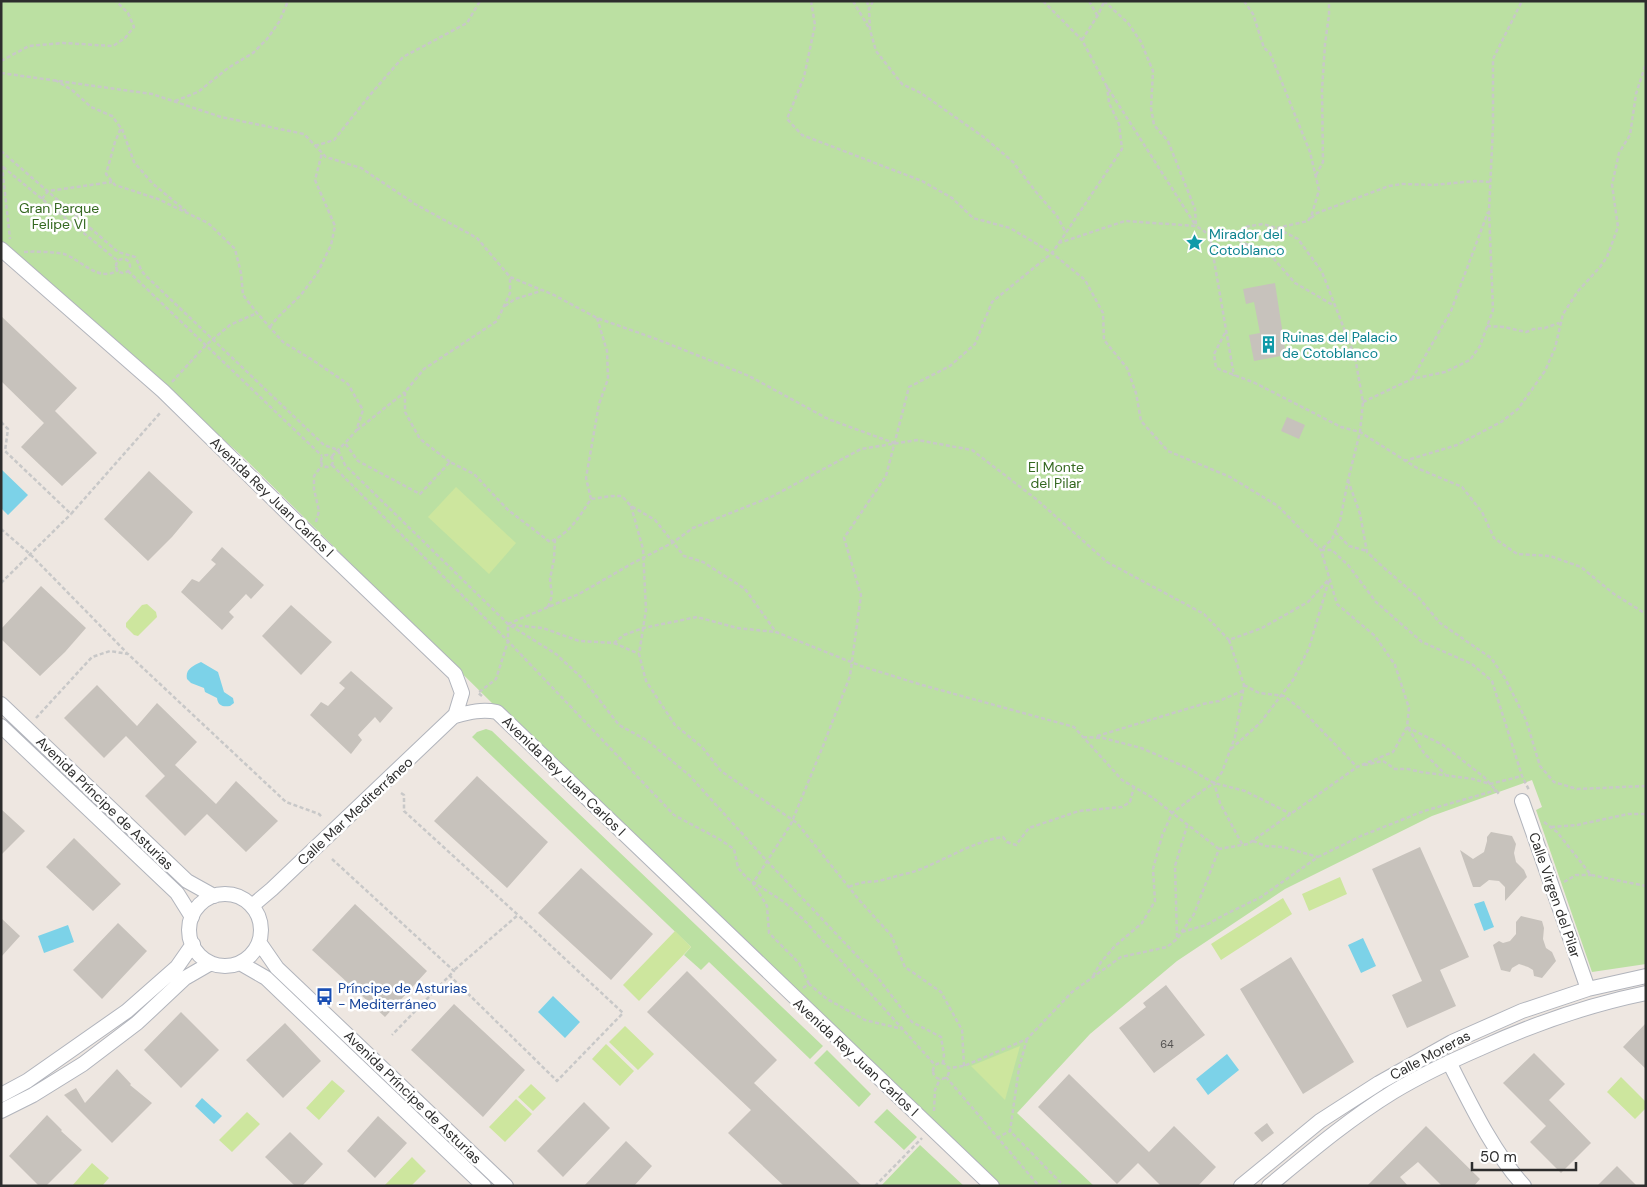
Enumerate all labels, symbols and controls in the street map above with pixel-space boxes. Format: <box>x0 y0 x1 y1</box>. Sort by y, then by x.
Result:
park label: Gran Parque Felipe VI <box>19 199 99 233</box>
place label: Mirador del Cotoblanco <box>1209 225 1285 259</box>
place icon: Mirador del Cotoblanco <box>1185 232 1205 252</box>
place label: Ruinas del Palacio de Cotoblanco <box>1282 328 1398 362</box>
building icon: Ruinas del Palacio de Cotoblanco <box>1258 335 1278 355</box>
street label: Avenida Rey Juan Carlos I <box>206 433 338 561</box>
park label: El Monte del Pilar <box>1028 458 1084 492</box>
street label: Avenida Rey Juan Carlos I <box>498 712 630 840</box>
street label: Avenida Príncipe de Asturias <box>32 732 178 874</box>
street label: Calle Mar Mediterráneo <box>294 753 416 869</box>
street label: Calle Virgen del Pilar <box>1525 830 1585 960</box>
place label: Príncipe de Asturias - Mediterráneo <box>338 979 467 1013</box>
bus stop icon: Príncipe de Asturias - Mediterráneo <box>314 986 334 1006</box>
street label: Avenida Rey Juan Carlos I <box>790 994 922 1120</box>
street label: Avenida Príncipe de Asturias <box>340 1026 486 1168</box>
street label: Calle Moreras <box>1387 1026 1473 1084</box>
house number: 64 <box>1160 1037 1174 1051</box>
scale bar <box>1472 1140 1576 1172</box>
text: 50 m <box>1480 1147 1517 1167</box>

